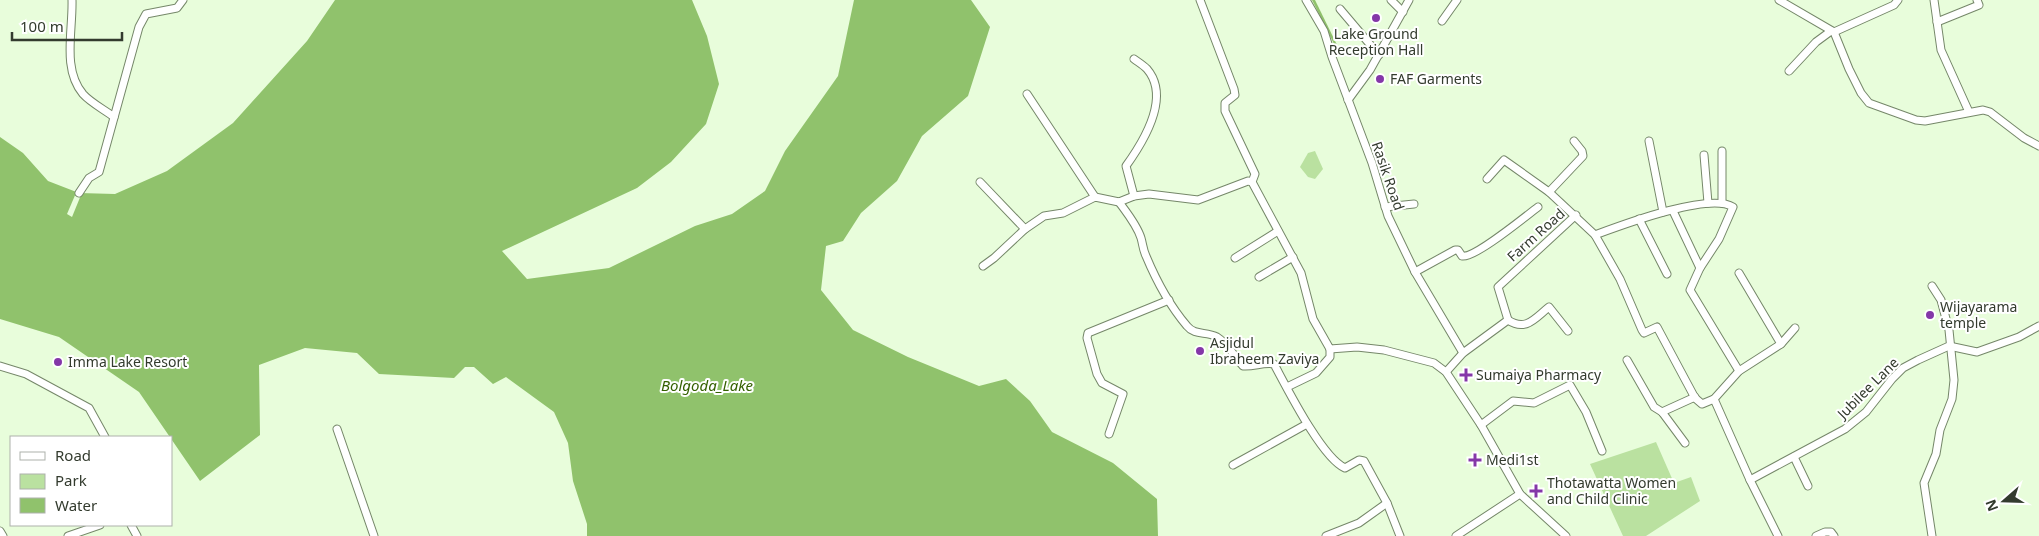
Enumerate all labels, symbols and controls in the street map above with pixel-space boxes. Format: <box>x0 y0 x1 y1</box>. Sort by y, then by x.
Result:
scale bar <box>12 10 122 42</box>
marker: Lake Ground Reception Hall <box>1370 12 1382 24</box>
text: 100 m <box>20 16 64 36</box>
place label: Lake Ground Reception Hall <box>1329 24 1423 59</box>
place label: FAF Garments <box>1390 69 1482 88</box>
marker: FAF Garments <box>1374 73 1386 85</box>
street label: Rasik Road <box>1368 139 1409 213</box>
street label: Farm Road <box>1503 204 1569 266</box>
place label: Wijayarama temple <box>1940 297 2017 332</box>
marker: Wijayarama temple <box>1924 309 1936 321</box>
place label: Asjidul Ibraheem Zaviya <box>1210 333 1319 368</box>
marker: Asjidul Ibraheem Zaviya <box>1194 345 1206 357</box>
place label: Imma Lake Resort <box>68 352 187 371</box>
street label: Jubilee Lane <box>1831 353 1903 424</box>
marker: Imma Lake Resort <box>52 356 64 368</box>
place label: Sumaiya Pharmacy <box>1476 365 1602 384</box>
marker: Sumaiya Pharmacy <box>1460 369 1472 381</box>
water label: Bolgoda_Lake <box>661 375 753 395</box>
legend <box>10 436 172 526</box>
text: Road <box>55 445 91 465</box>
place label: Medi1st <box>1486 450 1539 469</box>
marker: Medi1st <box>1468 453 1482 467</box>
text: Park <box>55 470 87 490</box>
place label: Thotawatta Women and Child Clinic <box>1547 473 1676 508</box>
north arrow <box>1979 476 2029 526</box>
marker: Thotawatta Women and Child Clinic <box>1529 484 1543 498</box>
text: Water <box>55 495 97 515</box>
text: N <box>1980 497 2002 514</box>

